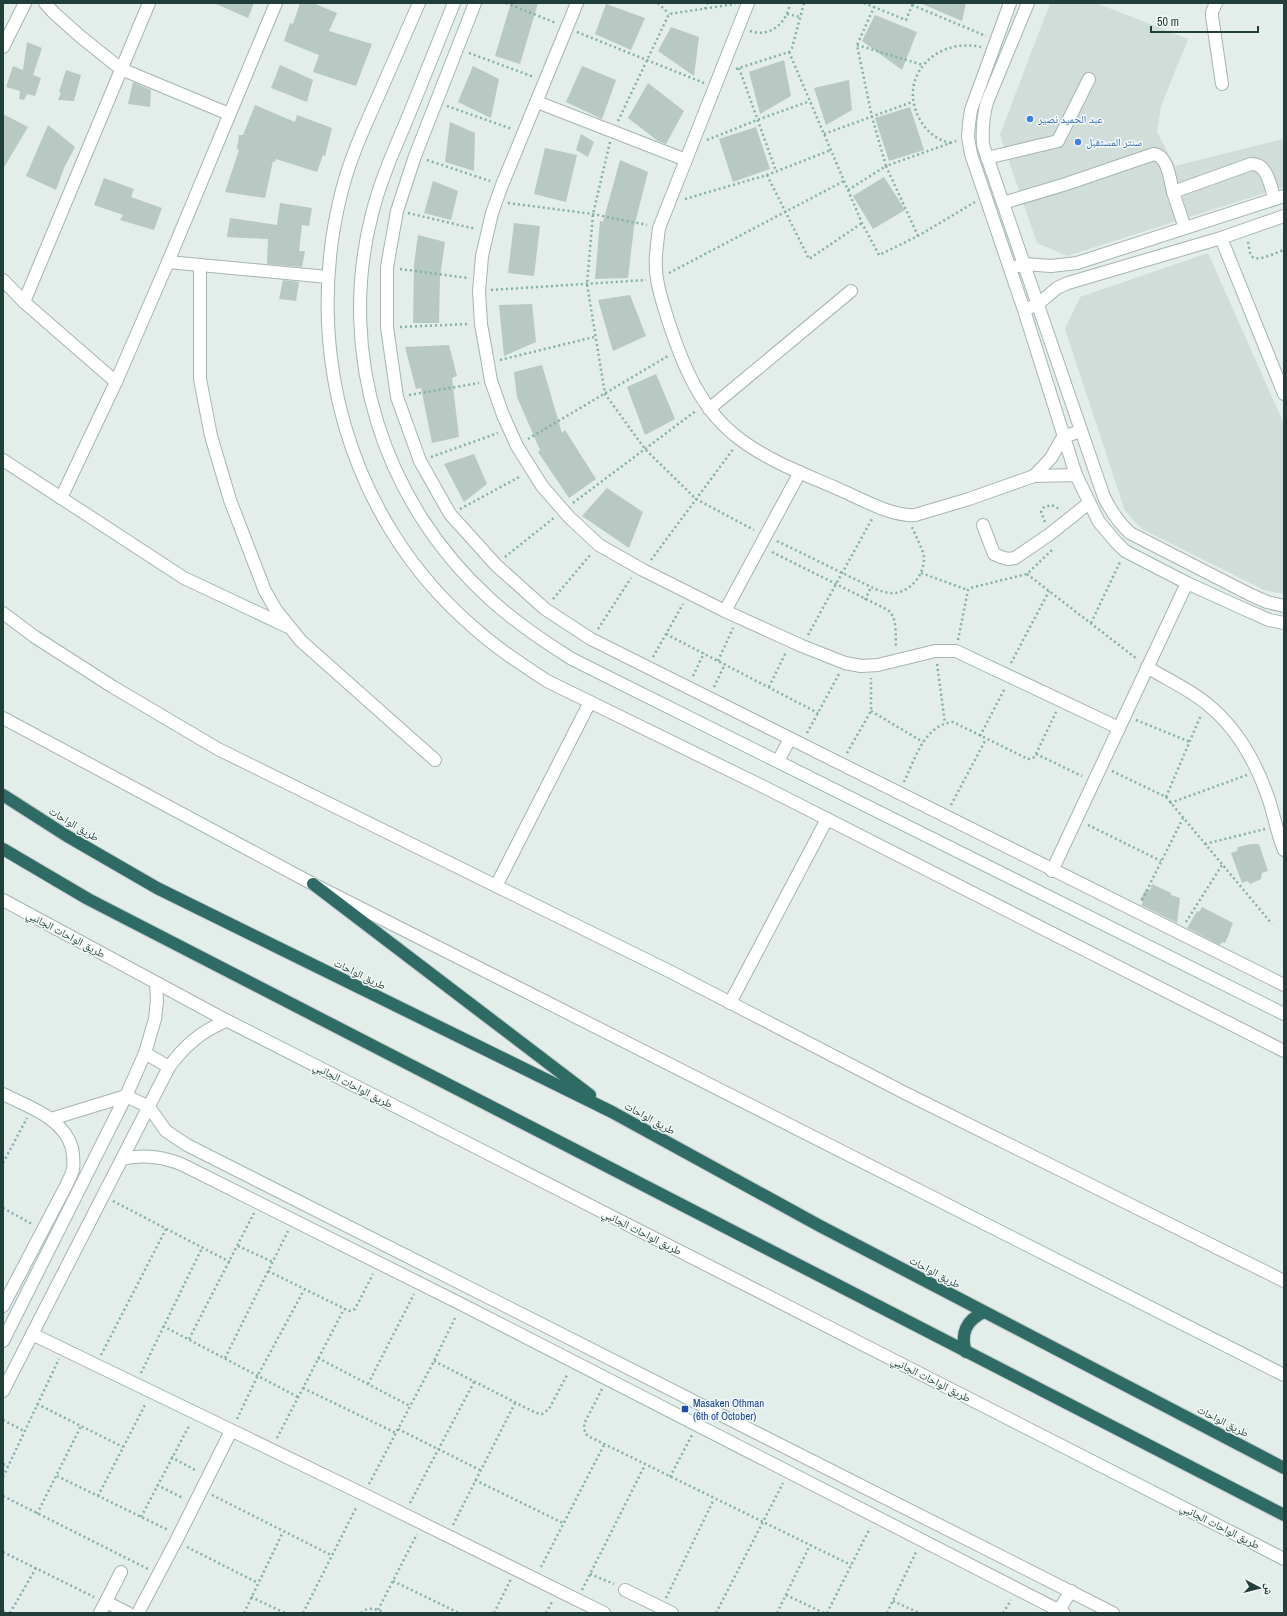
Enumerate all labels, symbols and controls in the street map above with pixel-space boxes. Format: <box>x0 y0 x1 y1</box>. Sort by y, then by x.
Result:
scale bar <box>1151 8 1258 34</box>
text: 50 m <box>1157 14 1179 30</box>
place label: عبد الحميد نصير <box>1037 112 1103 126</box>
marker: عبد الحميد نصير <box>1025 114 1035 124</box>
place label: سنتر المستقبل <box>1086 135 1142 149</box>
marker: سنتر المستقبل <box>1073 137 1083 147</box>
street label: طريق الواحات <box>46 804 102 844</box>
street label: طريق الواحات الجانبي <box>23 907 108 962</box>
street label: طريق الواحات <box>332 955 388 993</box>
street label: طريق الواحات الجانبي <box>310 1059 395 1113</box>
street label: طريق الواحات <box>622 1098 678 1138</box>
street label: طريق الواحات الجانبي <box>599 1206 684 1260</box>
street label: طريق الواحات <box>907 1253 963 1291</box>
street label: طريق الواحات الجانبي <box>888 1353 973 1407</box>
place label: Masaken Othman (6th of October) <box>693 1396 764 1423</box>
street label: طريق الواحات <box>1195 1402 1251 1440</box>
marker: Masaken Othman (6th of October) <box>680 1404 690 1414</box>
street label: طريق الواحات الجانبي <box>1177 1500 1262 1554</box>
north arrow <box>1239 1568 1279 1608</box>
text: ش <box>1260 1582 1277 1596</box>

